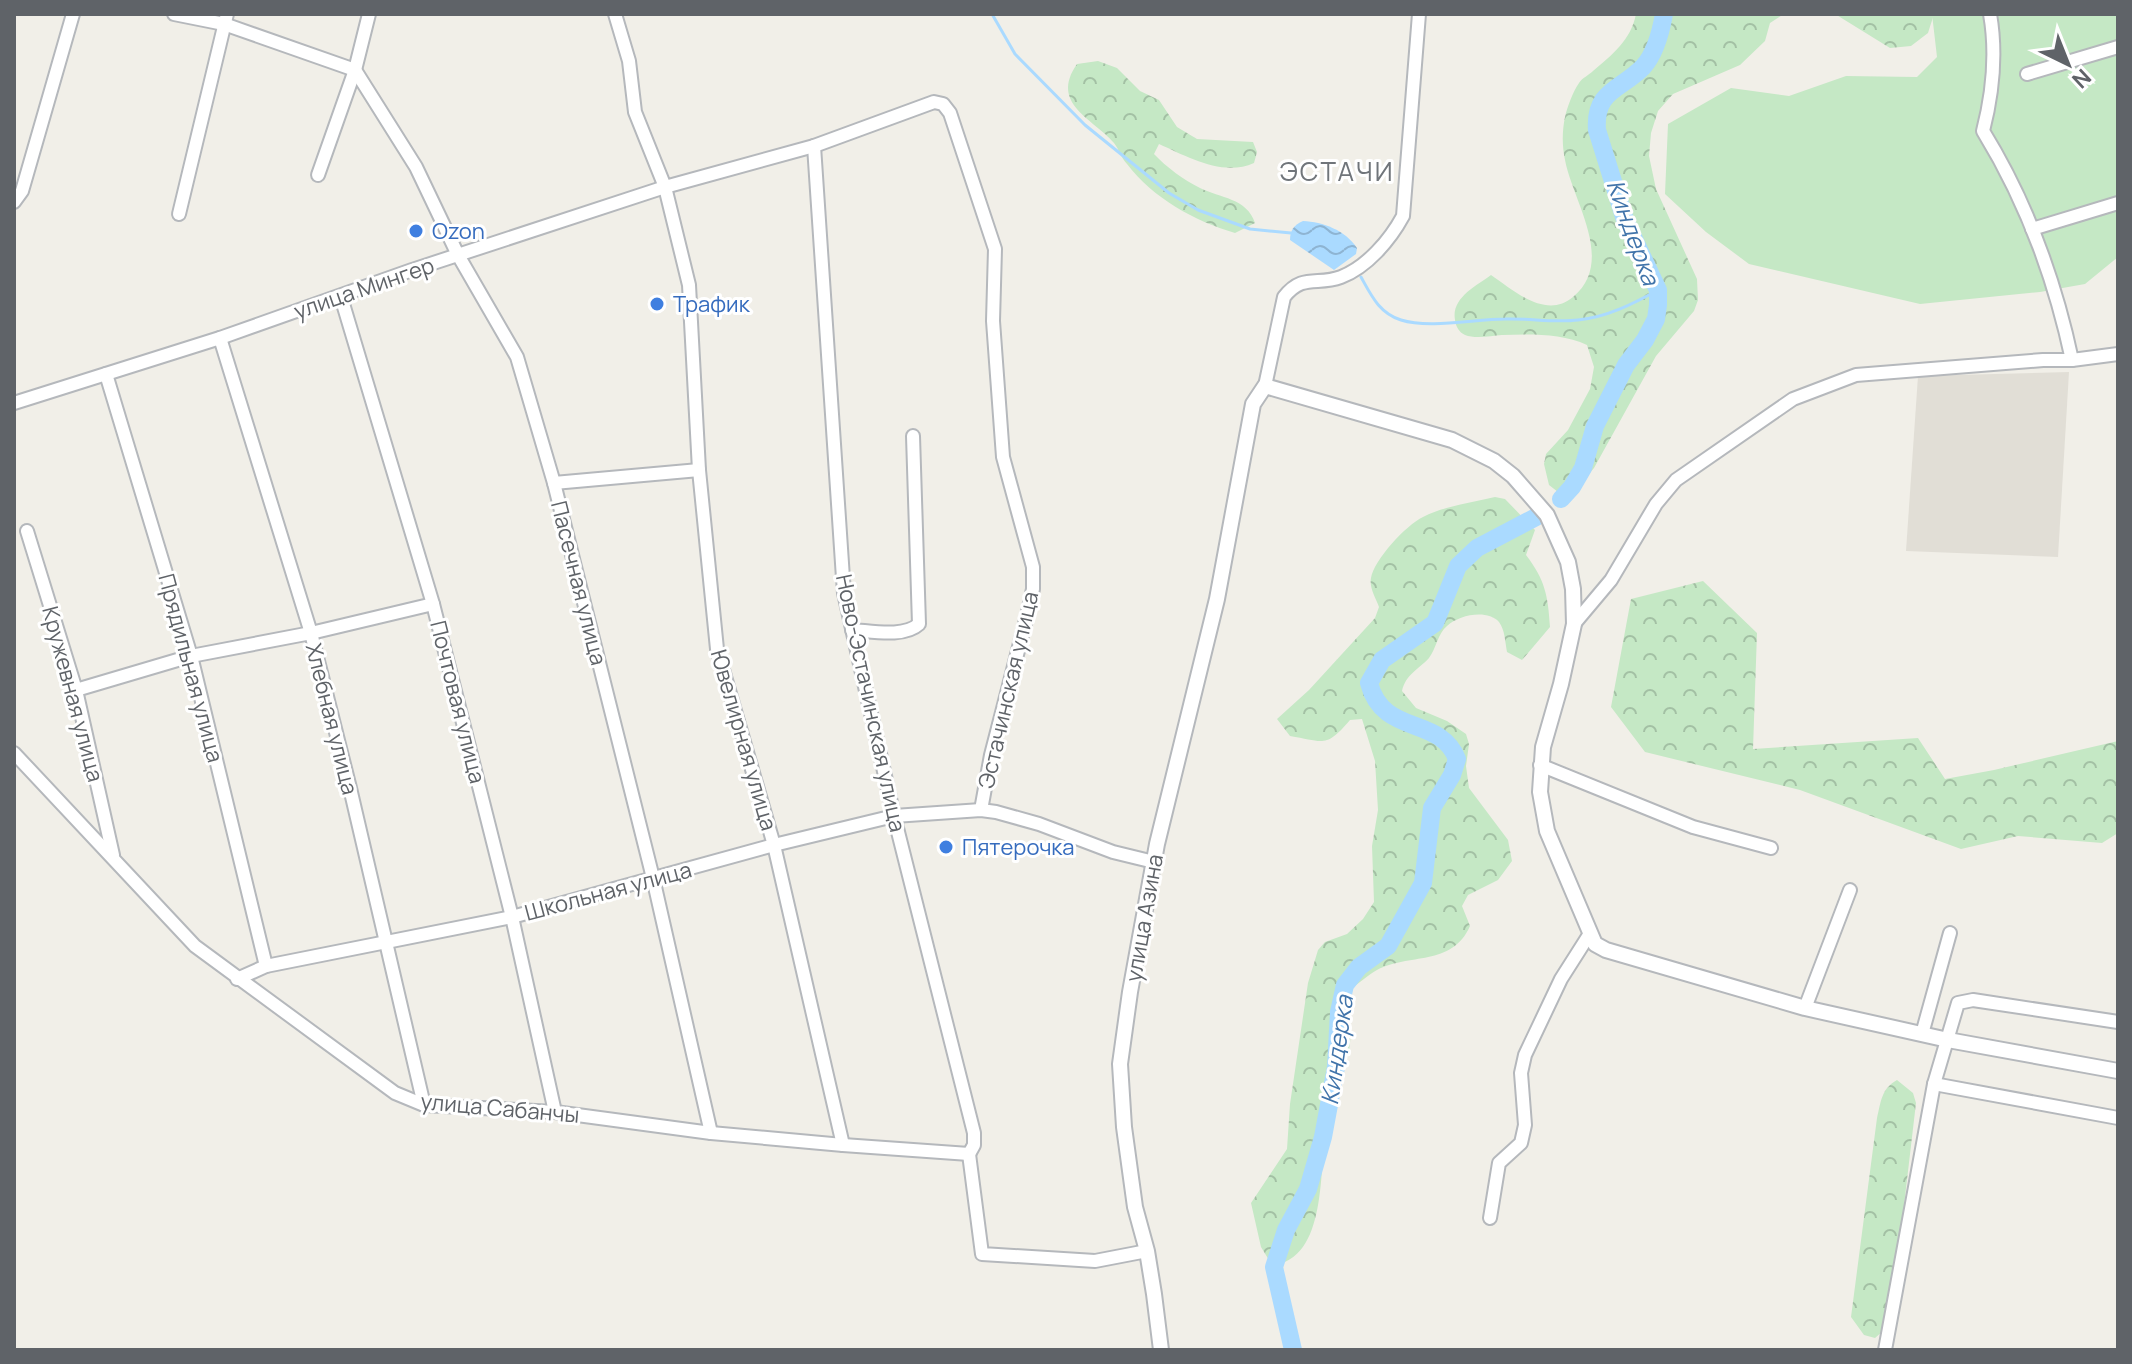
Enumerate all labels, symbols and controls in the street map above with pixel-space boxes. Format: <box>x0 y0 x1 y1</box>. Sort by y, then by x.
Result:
north arrow <box>2028 24 2108 104</box>
text: N <box>2066 62 2098 95</box>
district label: ЭСТАЧИ <box>1280 153 1394 189</box>
water label: Киндерка <box>1600 175 1669 291</box>
place label: Ozon <box>432 216 485 246</box>
marker: Ozon <box>407 222 425 240</box>
street label: улица Мингер <box>290 250 438 326</box>
place label: Трафик <box>673 289 751 319</box>
marker: Трафик <box>648 295 666 313</box>
street label: Пасечная улица <box>544 498 614 668</box>
street label: Прядильная улица <box>151 570 231 766</box>
street label: Ново-Эстачинская улица <box>829 571 913 835</box>
street label: Эстачинская улица <box>971 588 1045 792</box>
street label: Кружевная улица <box>35 603 111 785</box>
street label: Почтовая улица <box>423 617 493 787</box>
street label: Хлебная улица <box>299 640 365 798</box>
street label: Ювелирная улица <box>704 646 784 834</box>
place label: Пятерочка <box>962 832 1075 862</box>
marker: Пятерочка <box>937 838 955 856</box>
street label: улица Азина <box>1118 852 1170 984</box>
street label: Школьная улица <box>521 854 695 928</box>
water label: Киндерка <box>1312 992 1360 1107</box>
street label: улица Сабанчы <box>419 1086 581 1130</box>

